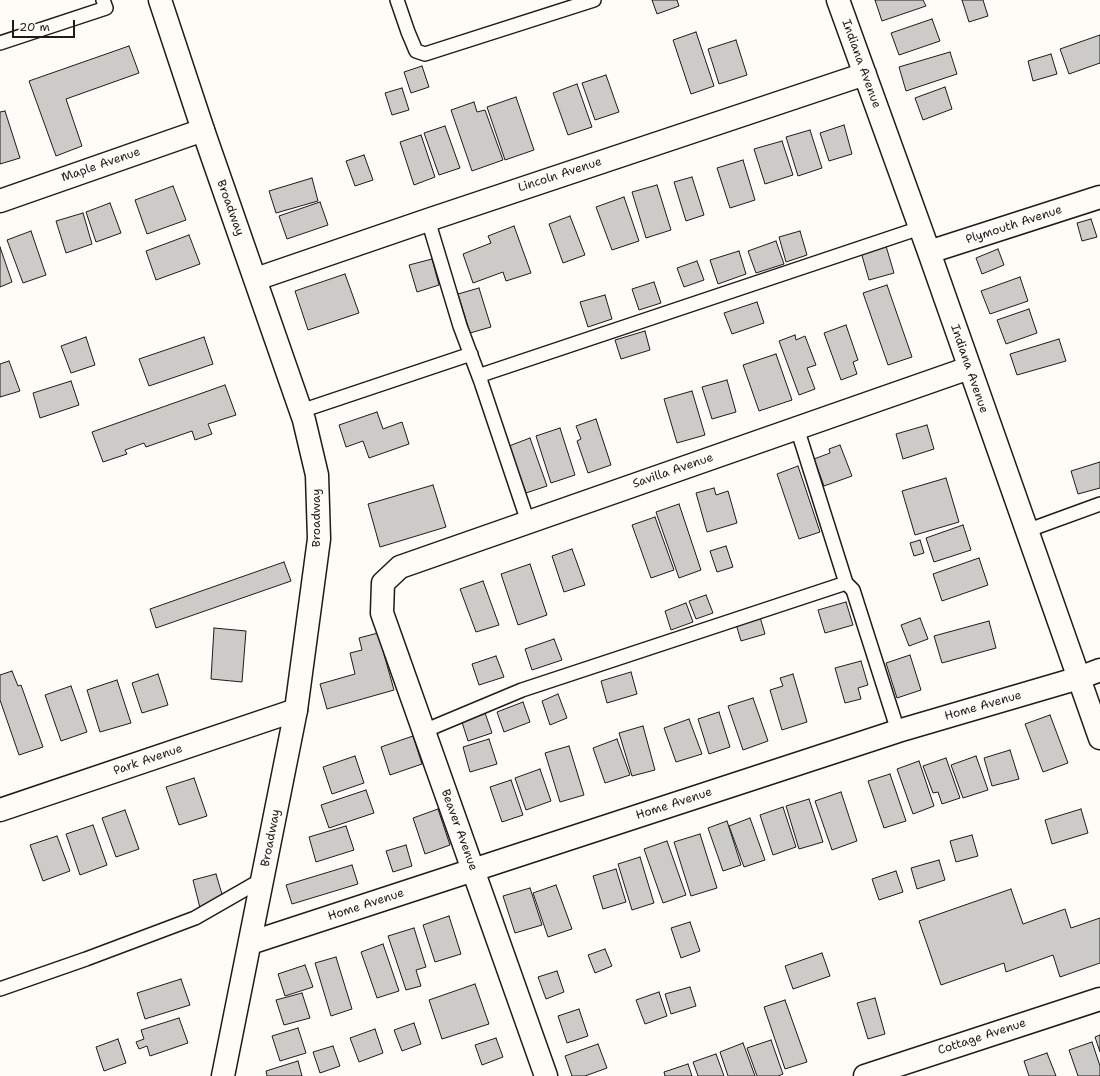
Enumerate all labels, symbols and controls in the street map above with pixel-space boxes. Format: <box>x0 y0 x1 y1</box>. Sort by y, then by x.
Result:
scale bar <box>14 12 77 38</box>
street label: Indiana Avenue <box>838 18 884 110</box>
text: 20 m <box>19 19 50 35</box>
street label: Maple Avenue <box>60 145 142 185</box>
street label: Lincoln Avenue <box>516 155 604 195</box>
street label: Broadway <box>213 178 247 238</box>
street label: Plymouth Avenue <box>964 203 1064 247</box>
street label: Indiana Avenue <box>947 323 991 415</box>
street label: Savilla Avenue <box>631 450 715 492</box>
street label: Broadway <box>310 489 324 547</box>
street label: Home Avenue <box>943 688 1023 724</box>
street label: Park Avenue <box>112 741 184 779</box>
street label: Home Avenue <box>634 785 714 823</box>
street label: Beaver Avenue <box>438 787 480 873</box>
street label: Broadway <box>258 808 284 868</box>
street label: Home Avenue <box>326 886 406 924</box>
street label: Cottage Avenue <box>936 1016 1028 1058</box>

